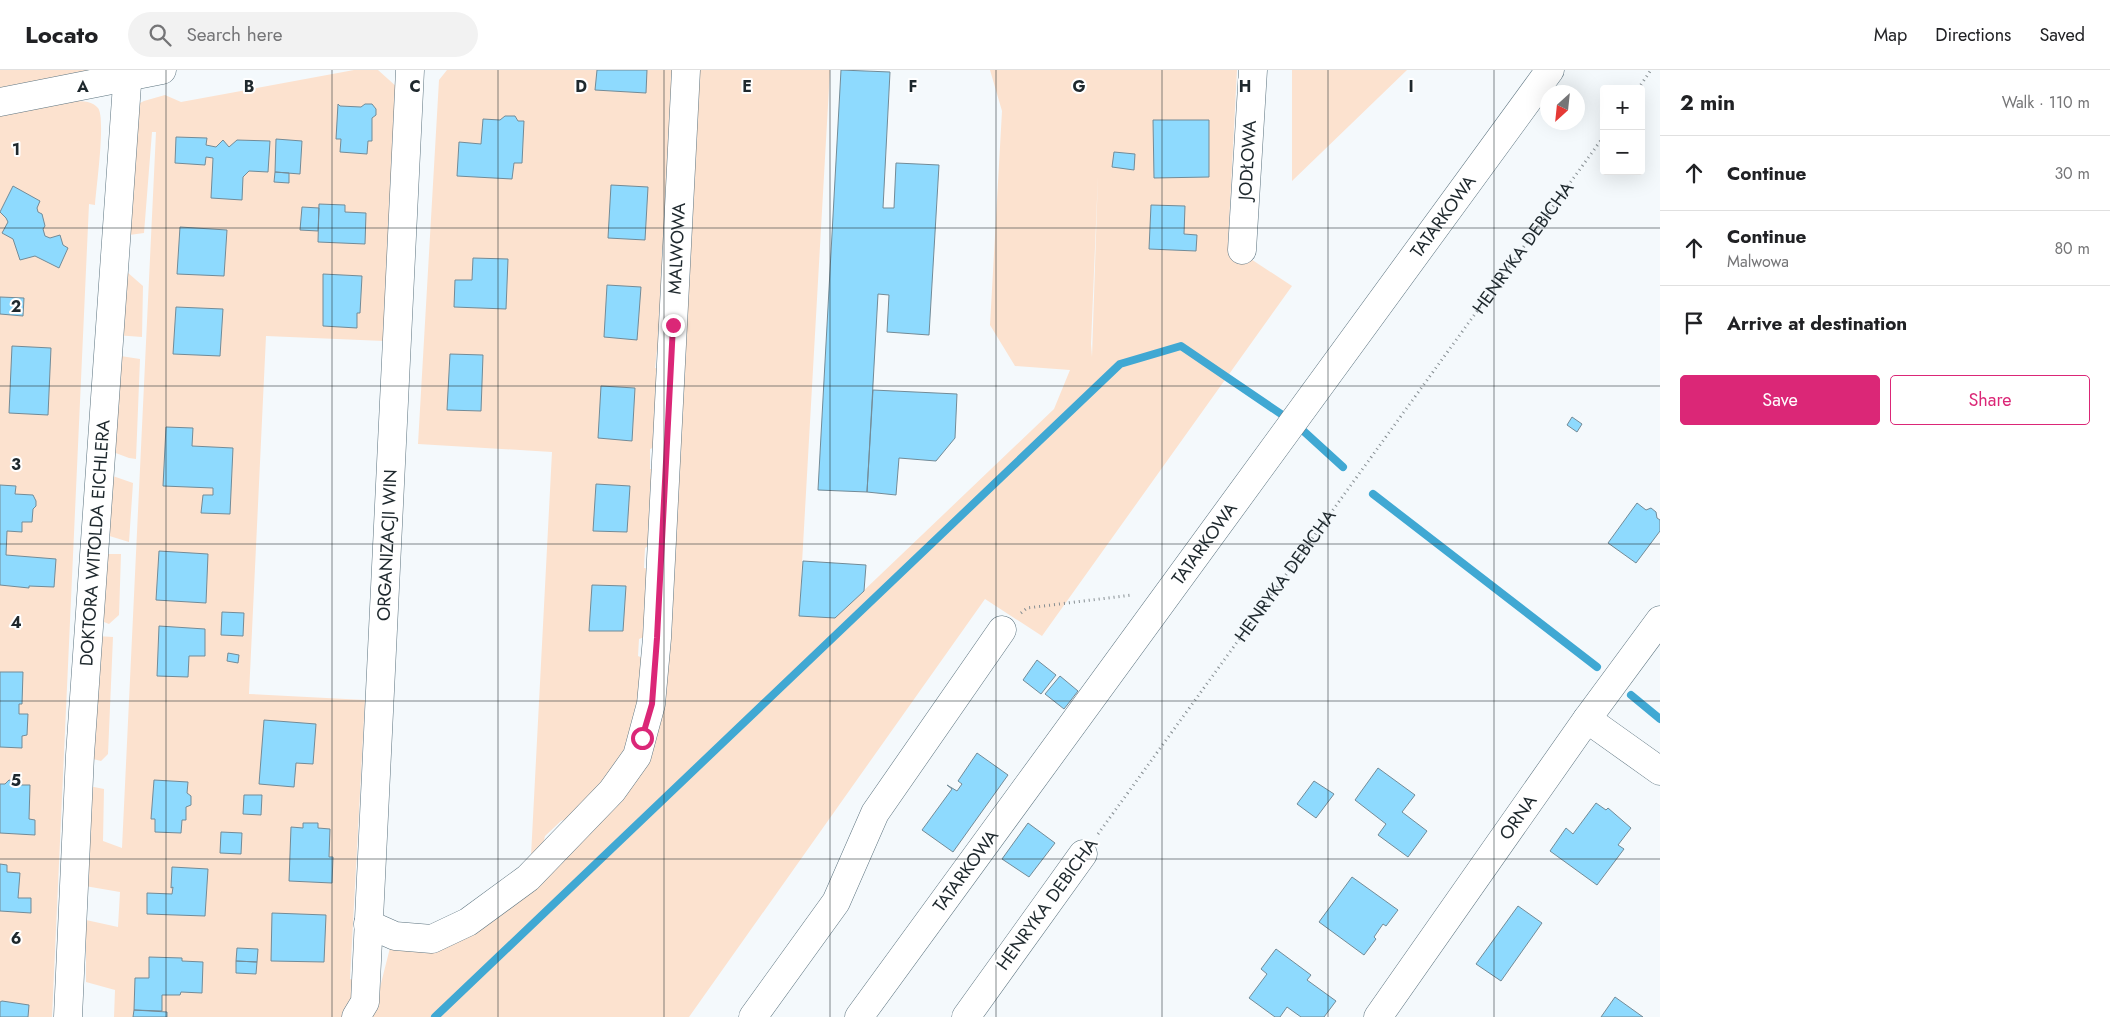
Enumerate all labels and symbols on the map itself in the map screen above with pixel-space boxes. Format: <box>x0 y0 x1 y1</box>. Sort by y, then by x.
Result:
text: A <box>76 75 89 98</box>
text: B <box>244 75 254 98</box>
text: C <box>409 75 421 98</box>
text: D <box>575 75 587 98</box>
text: E <box>742 75 752 98</box>
text: F <box>909 75 917 98</box>
text: G <box>1072 75 1086 98</box>
text: H <box>1239 75 1251 98</box>
text: I <box>1408 75 1414 98</box>
north arrow <box>1540 85 1585 130</box>
street label: JODŁOWA <box>1232 119 1263 203</box>
text: 1 <box>12 138 20 161</box>
street label: TATARKOWA <box>1404 170 1482 263</box>
street label: HENRYKA DEBICHA <box>1466 176 1580 319</box>
street label: MALWOWA <box>662 202 692 295</box>
text: 2 <box>11 295 21 318</box>
route end <box>662 314 685 337</box>
street label: DOKTORA WITOLDA EICHLERA <box>73 419 116 667</box>
text: 3 <box>11 453 21 476</box>
street label: ORGANIZACJI WIN <box>370 469 404 622</box>
street label: TATARKOWA <box>1165 497 1243 590</box>
street label: HENRYKA DEBICHA <box>1228 504 1342 647</box>
text: 4 <box>10 611 22 634</box>
route start <box>631 727 654 750</box>
text: 5 <box>11 769 21 792</box>
street label: ORNA <box>1493 789 1543 845</box>
street label: TATARKOWA <box>927 824 1005 917</box>
street label: HENRYKA DEBICHA <box>990 832 1104 976</box>
text: 6 <box>11 927 21 950</box>

